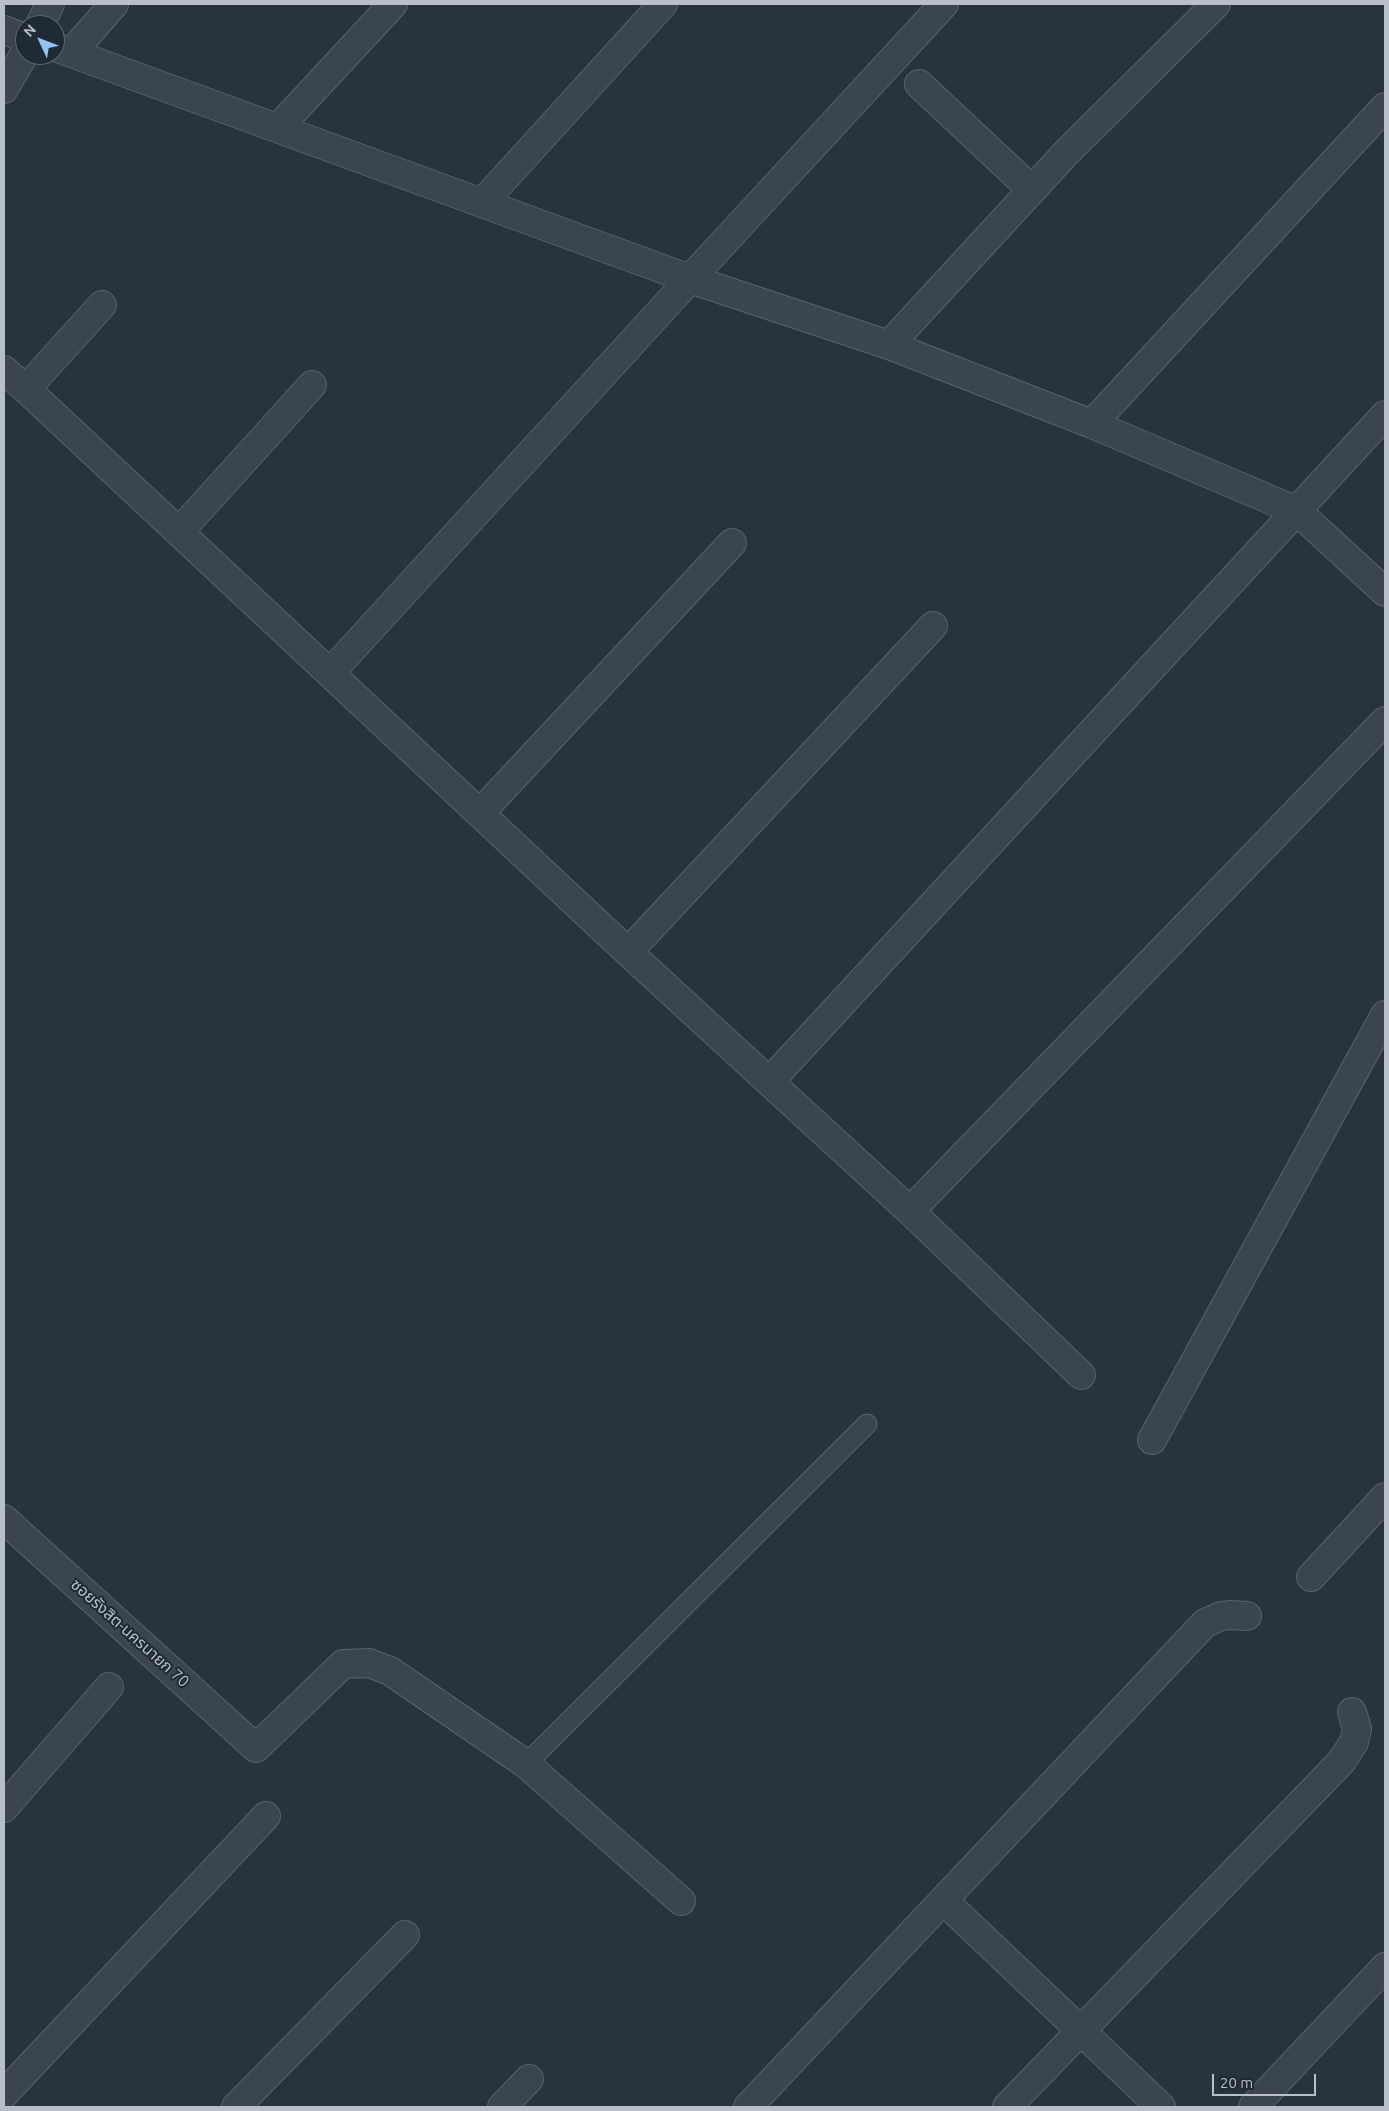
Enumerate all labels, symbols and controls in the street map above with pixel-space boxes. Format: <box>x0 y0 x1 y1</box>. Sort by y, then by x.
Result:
north arrow <box>15 15 65 65</box>
text: N <box>20 21 39 40</box>
street label: ซอยรังสิต-นครนายก 70 <box>67 1575 193 1691</box>
scale bar <box>1214 2064 1318 2096</box>
text: 20 m <box>1220 2074 1253 2091</box>

